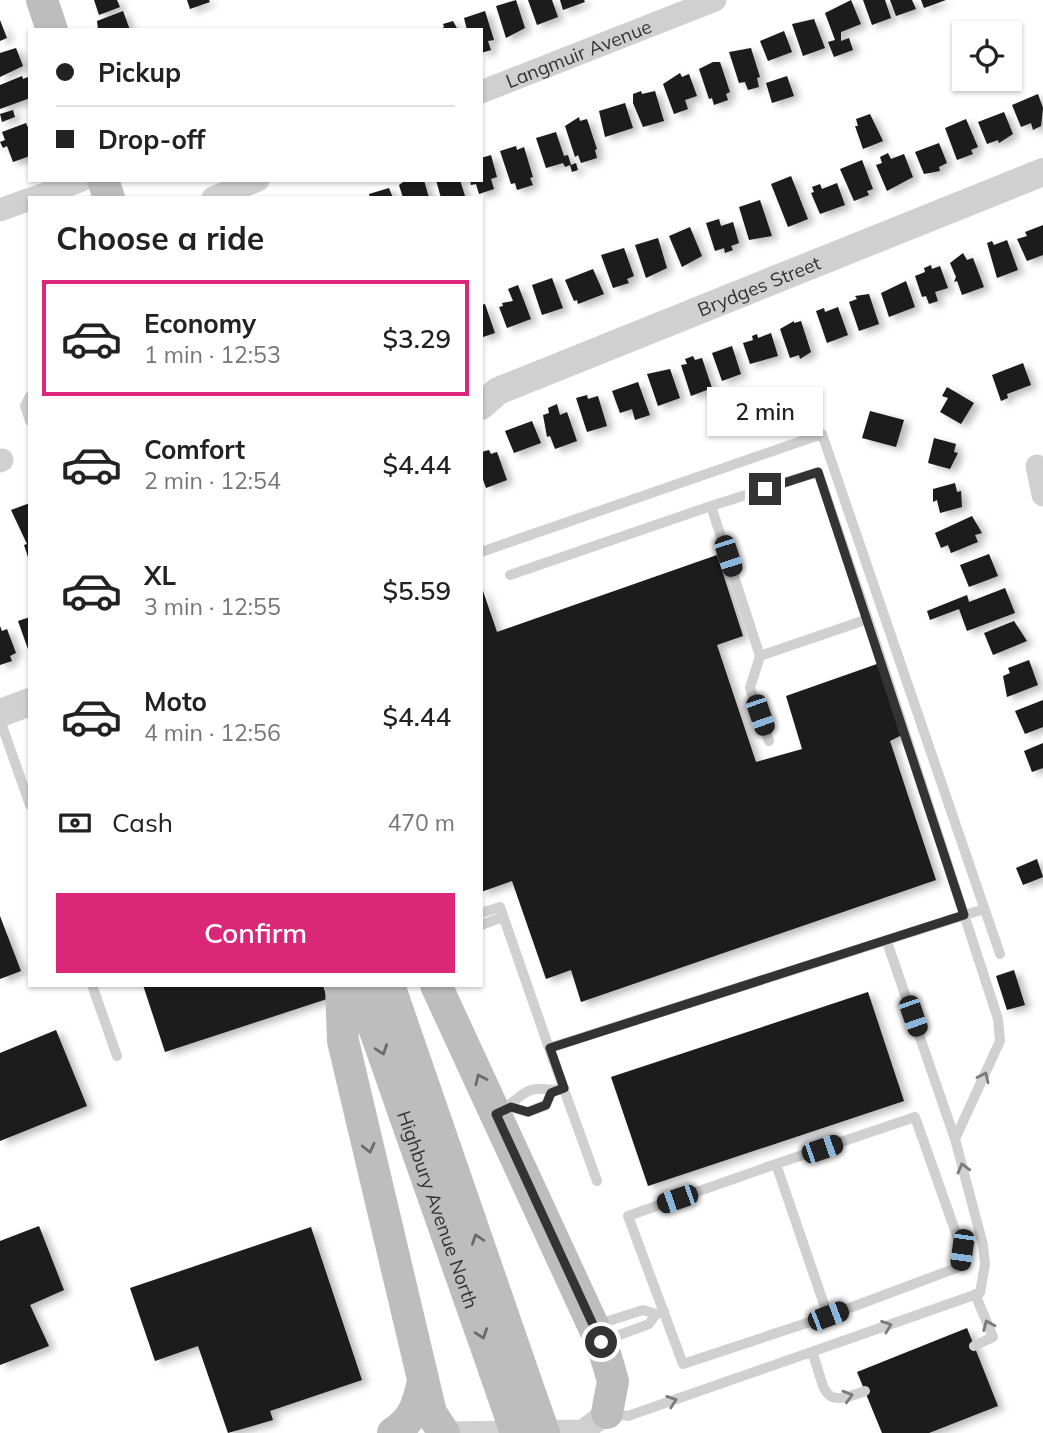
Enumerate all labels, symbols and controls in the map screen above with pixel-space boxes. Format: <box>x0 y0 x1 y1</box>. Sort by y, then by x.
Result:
street label: Langmuir Avenue <box>502 14 655 93</box>
map controls <box>952 21 1022 91</box>
button: locate <box>952 21 1022 91</box>
text: Pickup <box>98 56 181 89</box>
text: Drop-off <box>98 123 205 156</box>
text: Choose a ride <box>56 218 264 258</box>
street label: Brydges Street <box>694 251 824 322</box>
icon: car <box>60 307 123 370</box>
text: Economy <box>144 307 256 340</box>
text: $3.29 <box>382 322 451 355</box>
text: 1 min · 12:53 <box>144 340 281 369</box>
callout: 2 min <box>707 388 823 436</box>
text: 2 min <box>735 397 795 426</box>
icon: car <box>60 433 123 496</box>
text: Comfort <box>144 433 245 466</box>
text: $4.44 <box>382 448 451 481</box>
text: 2 min · 12:54 <box>144 466 281 495</box>
route end <box>749 473 781 505</box>
car <box>712 533 745 579</box>
icon: car <box>60 559 123 622</box>
text: XL <box>144 559 176 592</box>
text: $5.59 <box>382 574 451 607</box>
text: 3 min · 12:55 <box>144 592 281 621</box>
icon: car <box>60 685 123 748</box>
text: Moto <box>144 685 207 718</box>
car <box>744 692 777 738</box>
text: $4.44 <box>382 700 451 733</box>
text: 4 min · 12:56 <box>144 718 281 747</box>
icon: cash <box>56 804 94 842</box>
text: Cash <box>112 806 173 839</box>
text: 470 m <box>387 808 455 837</box>
button: Confirm <box>56 893 455 973</box>
car <box>897 993 930 1039</box>
one-way arrow <box>374 1043 388 1055</box>
one-way arrow <box>975 1072 989 1084</box>
one-way arrow <box>474 1074 488 1086</box>
street label: Highbury Avenue North <box>392 1107 484 1312</box>
car <box>799 1132 846 1166</box>
one-way arrow <box>360 1142 375 1154</box>
one-way arrow <box>956 1162 971 1174</box>
car <box>654 1182 701 1216</box>
car <box>949 1228 976 1272</box>
one-way arrow <box>471 1233 485 1245</box>
car <box>805 1299 852 1333</box>
one-way arrow <box>880 1320 892 1334</box>
one-way arrow <box>982 1320 996 1333</box>
route start <box>585 1326 617 1358</box>
one-way arrow <box>474 1327 488 1339</box>
one-way arrow <box>841 1390 853 1405</box>
one-way arrow <box>665 1395 677 1409</box>

